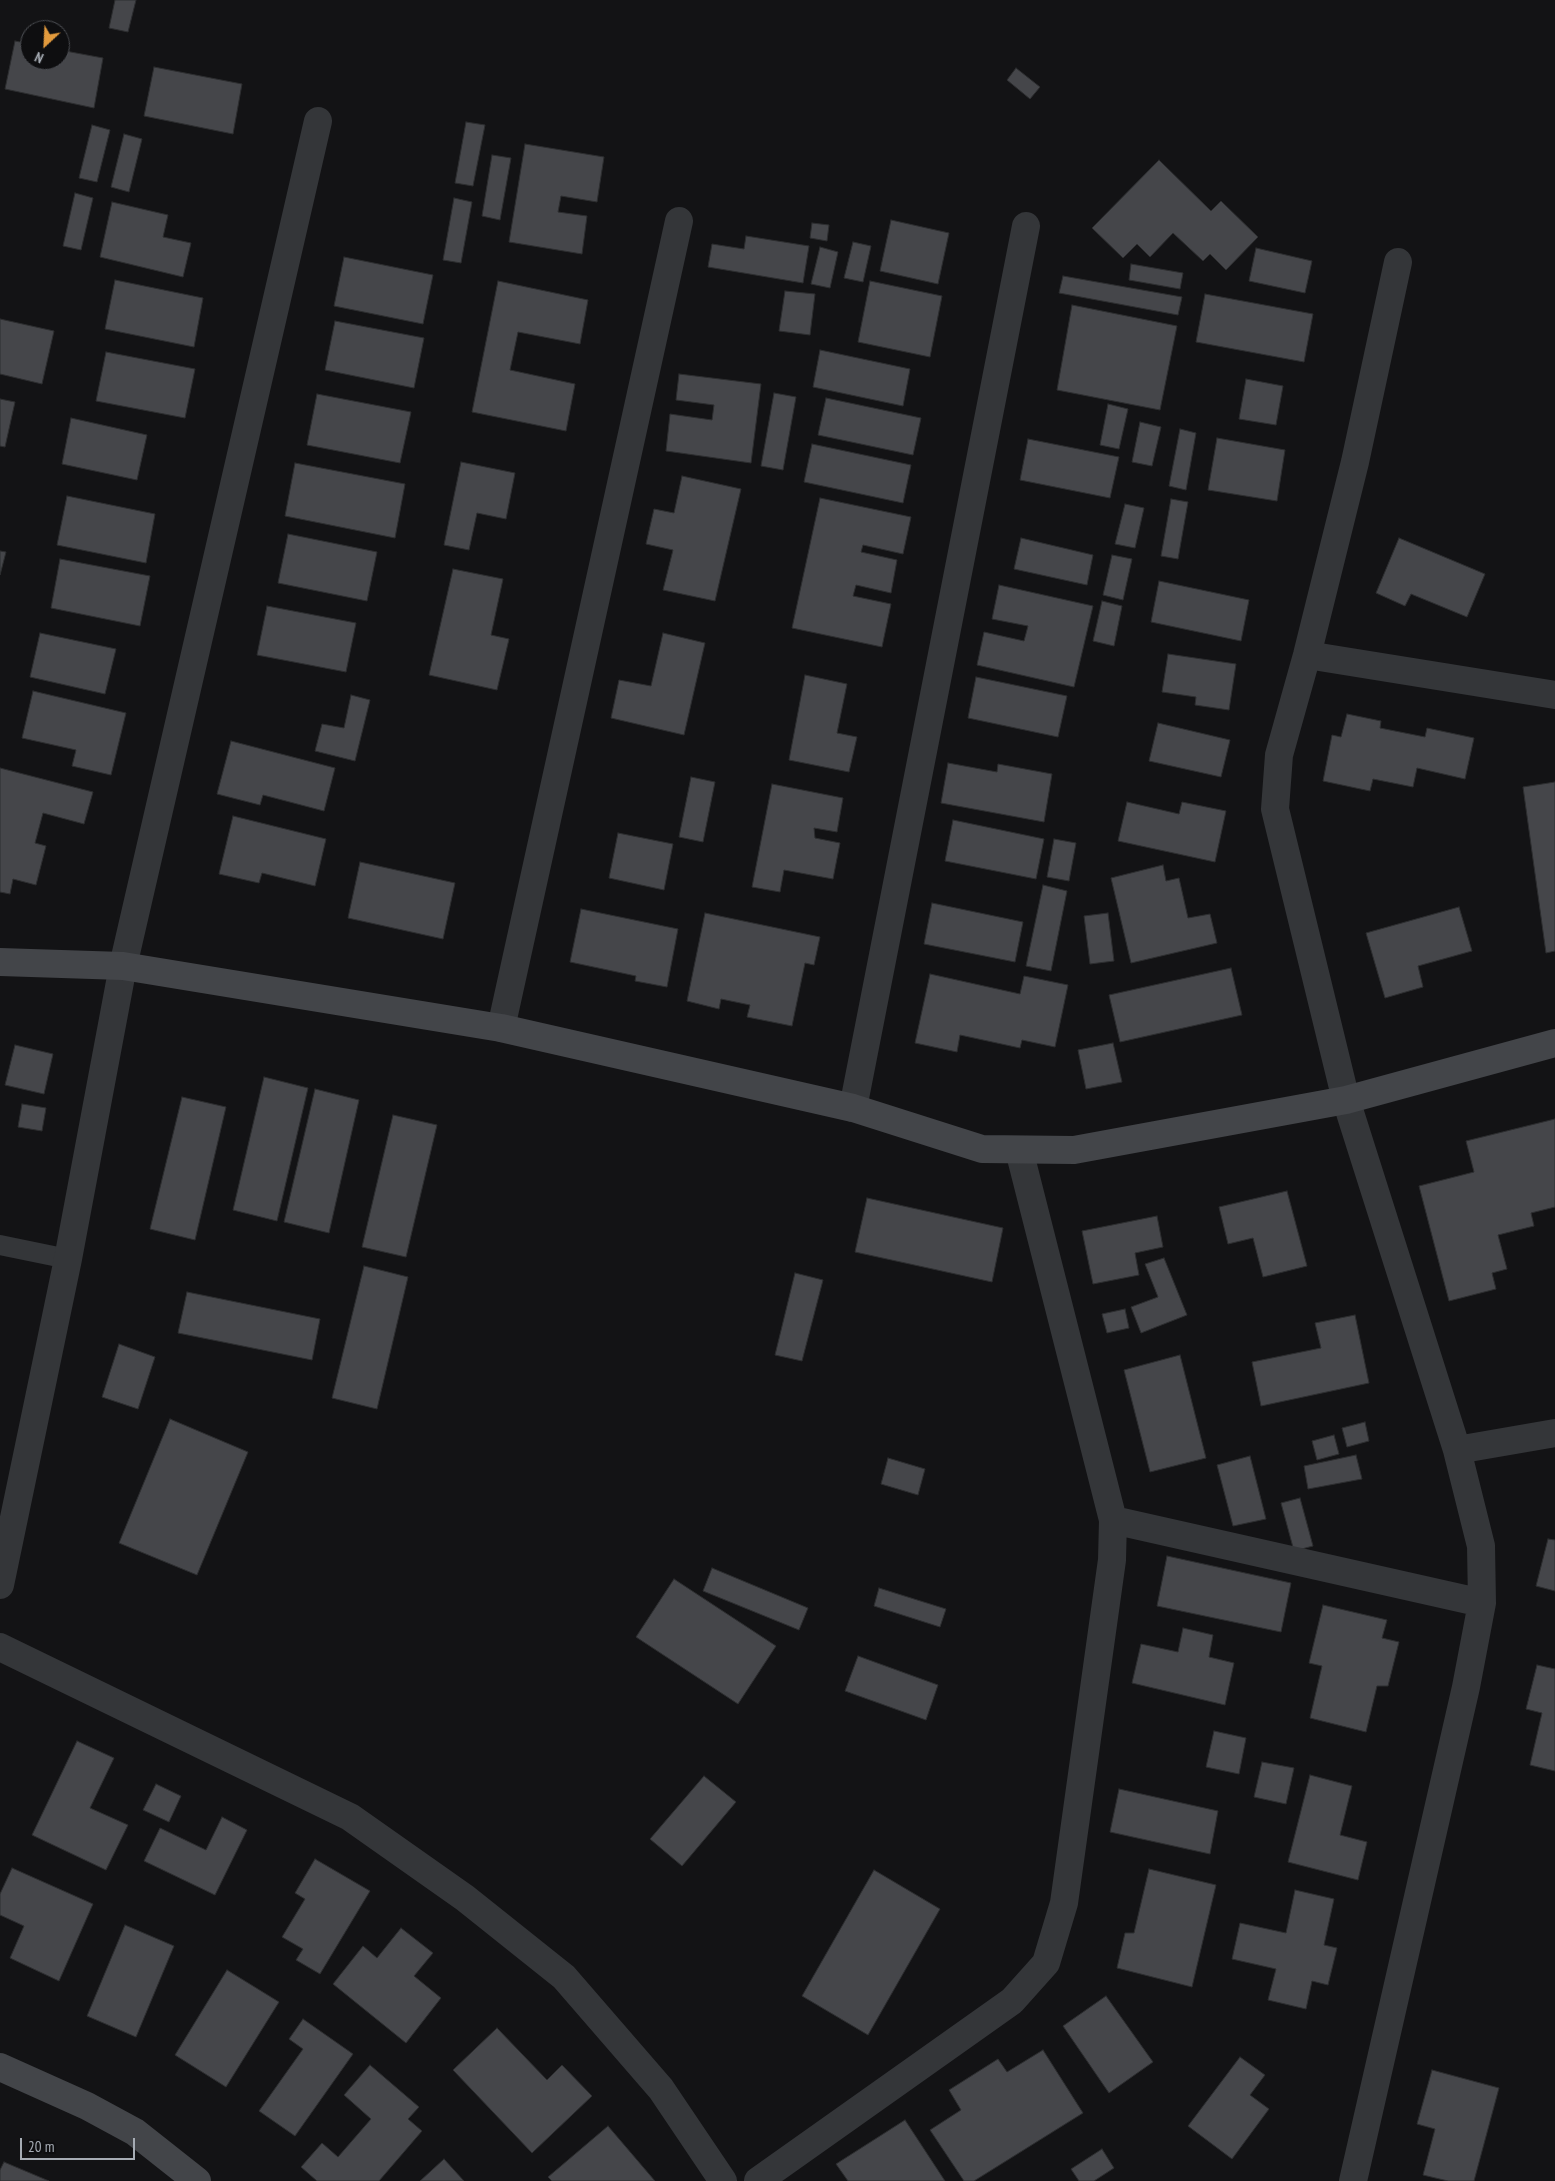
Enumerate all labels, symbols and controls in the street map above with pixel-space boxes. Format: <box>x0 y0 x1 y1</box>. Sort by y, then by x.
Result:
north arrow <box>20 20 70 70</box>
text: N <box>32 48 46 67</box>
scale bar <box>22 2128 138 2160</box>
text: 20 m <box>28 2137 54 2156</box>

